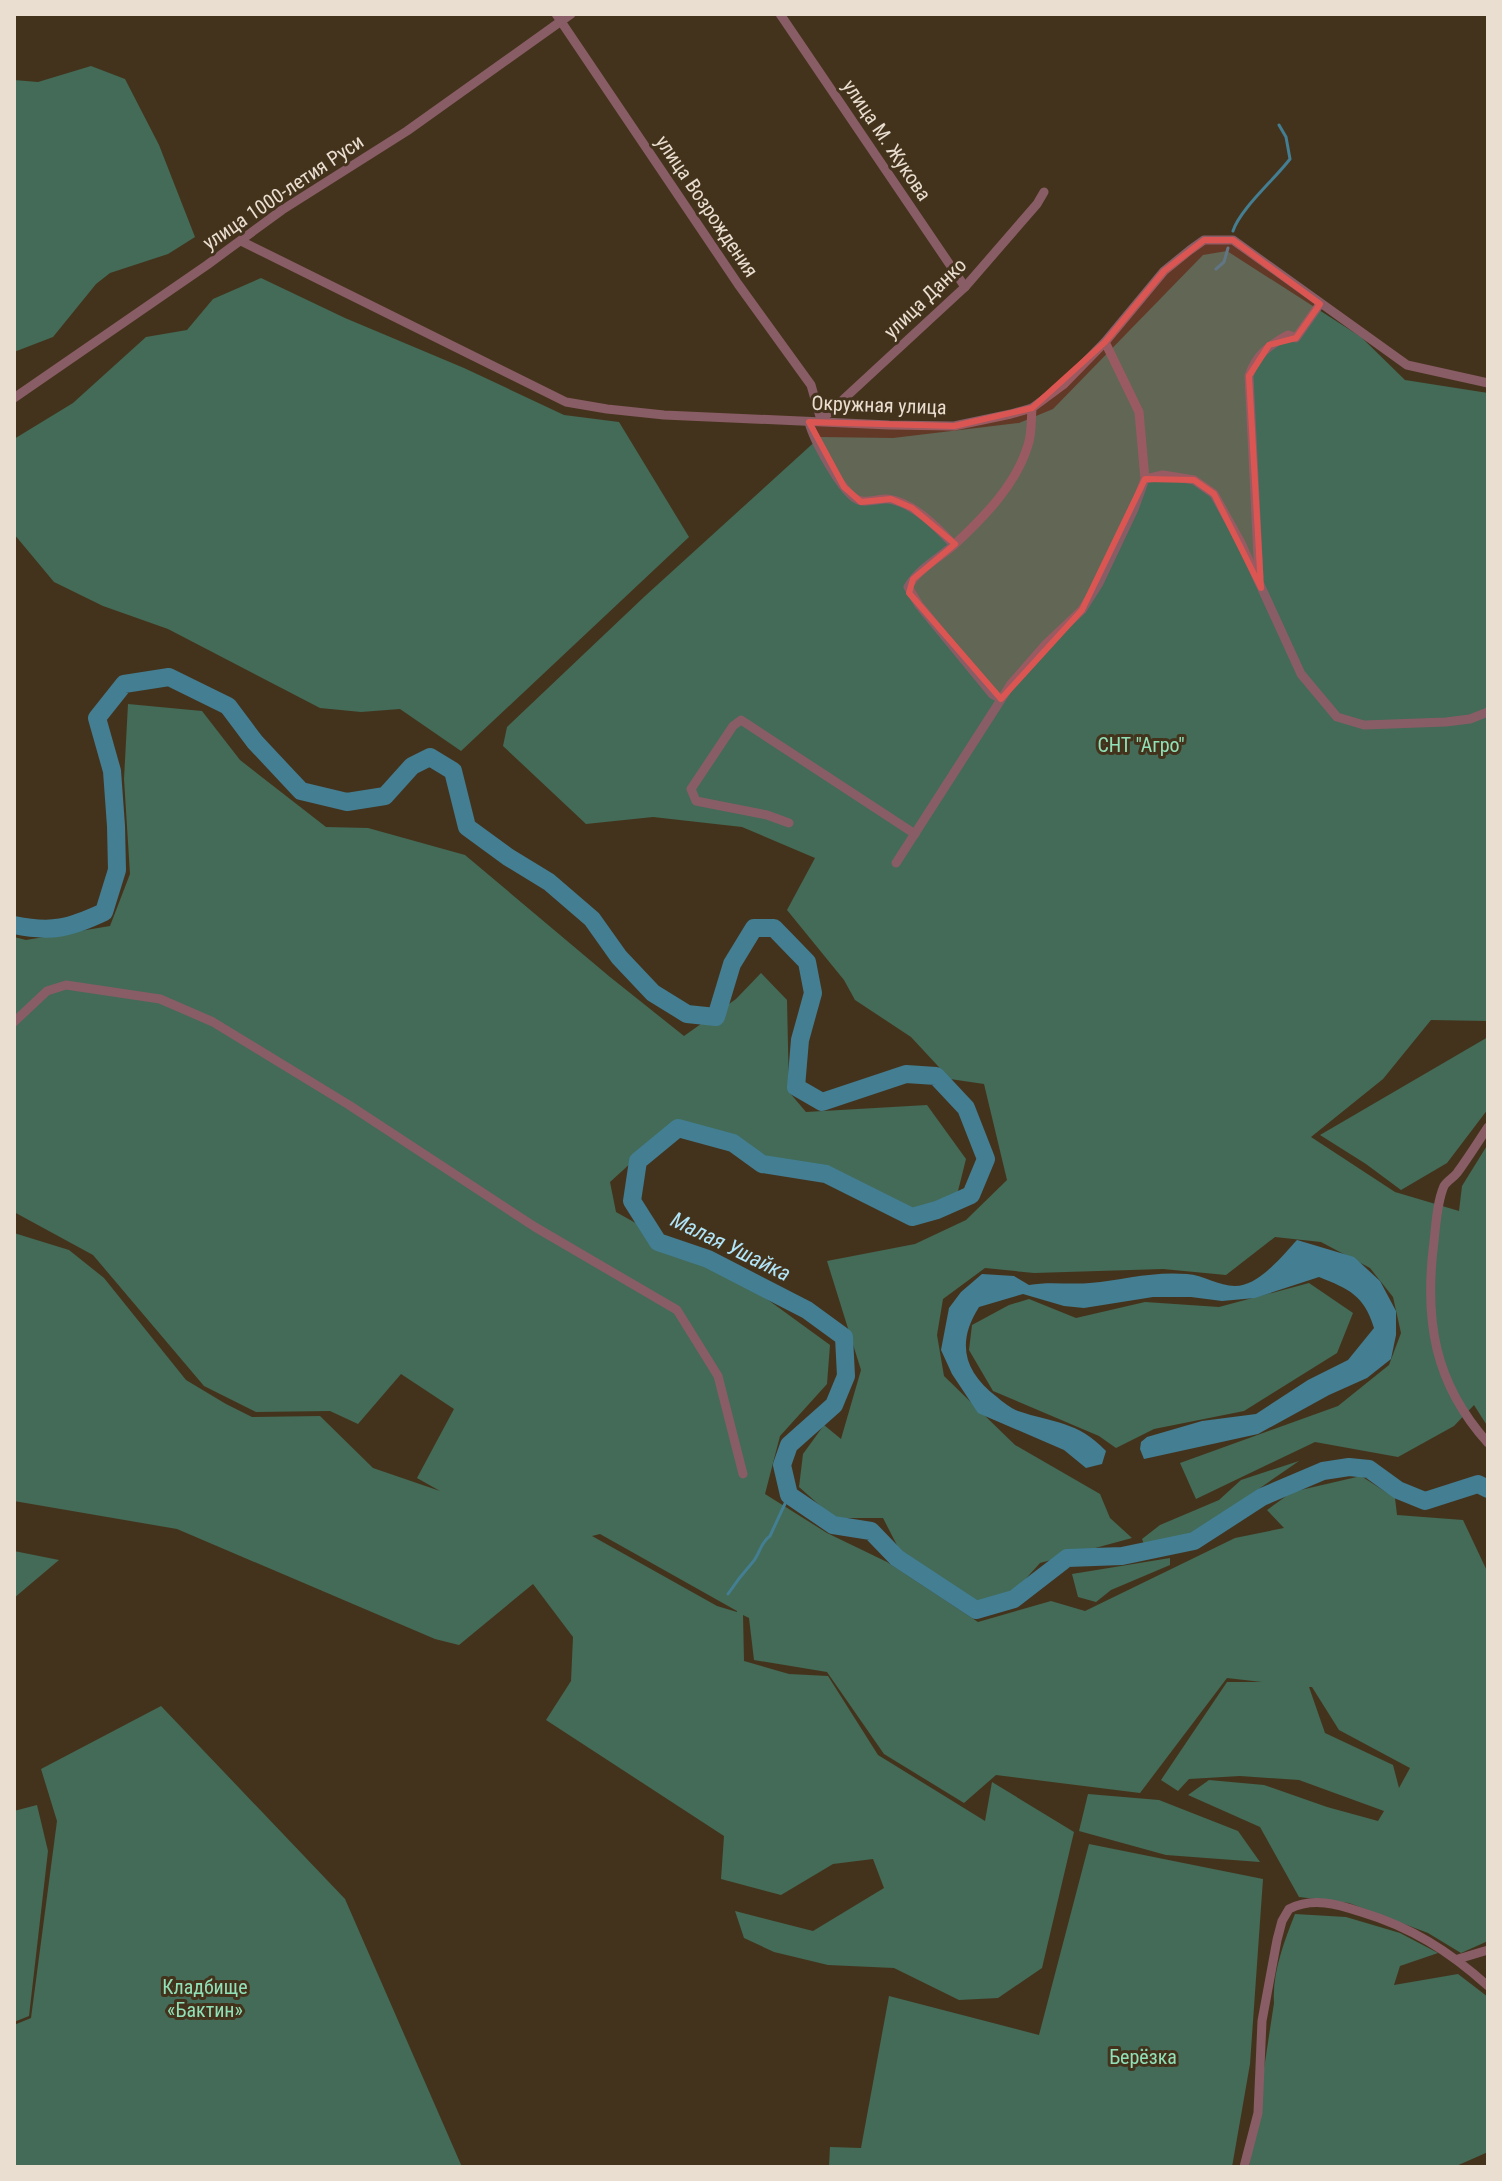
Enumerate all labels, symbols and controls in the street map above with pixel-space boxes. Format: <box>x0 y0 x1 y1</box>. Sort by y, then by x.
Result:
street label: улица М. Жукова <box>838 75 936 205</box>
street label: улица 1000-летия Руси <box>198 129 368 255</box>
street label: улица Возрождения <box>651 131 763 281</box>
street label: улица Данко <box>879 253 971 343</box>
street label: Окружная улица <box>811 391 947 419</box>
park label: СНТ "Агро" <box>1097 733 1185 757</box>
water label: Малая Ушайка <box>667 1207 795 1286</box>
park label: Кладбище «Бактин» <box>162 1975 248 2022</box>
park label: Берёзка <box>1109 2045 1177 2069</box>

